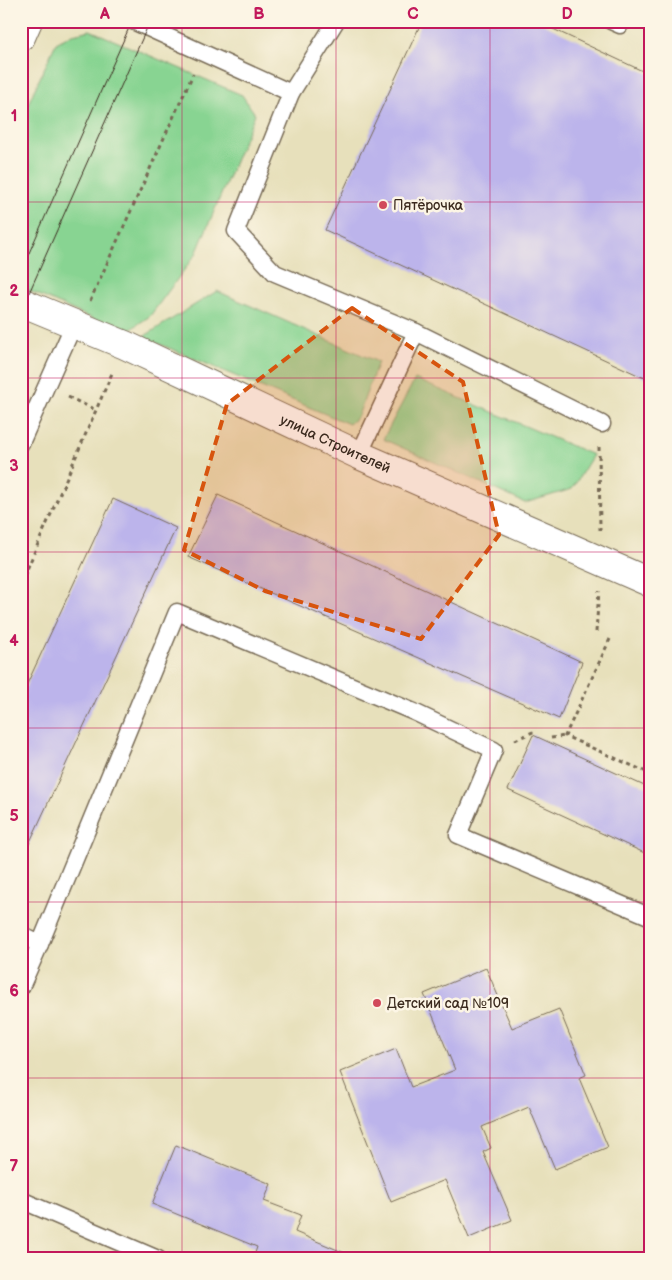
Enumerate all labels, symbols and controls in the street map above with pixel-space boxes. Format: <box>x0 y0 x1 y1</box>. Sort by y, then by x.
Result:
text: A <box>99 5 110 24</box>
text: B <box>253 5 265 24</box>
text: C <box>407 5 419 24</box>
text: D <box>561 5 573 24</box>
text: 1 <box>11 107 17 126</box>
place label: Пятёрочка <box>393 197 464 214</box>
marker: Пятёрочка <box>377 199 389 211</box>
text: 2 <box>9 282 19 301</box>
street label: улица Строителей <box>277 411 393 477</box>
text: 3 <box>9 457 19 476</box>
text: 4 <box>9 632 19 651</box>
text: 5 <box>9 807 19 826</box>
text: 6 <box>9 982 19 1001</box>
place label: Детский сад №109 <box>387 995 509 1012</box>
marker: Детский сад №109 <box>371 997 383 1009</box>
text: 7 <box>10 1157 19 1176</box>

